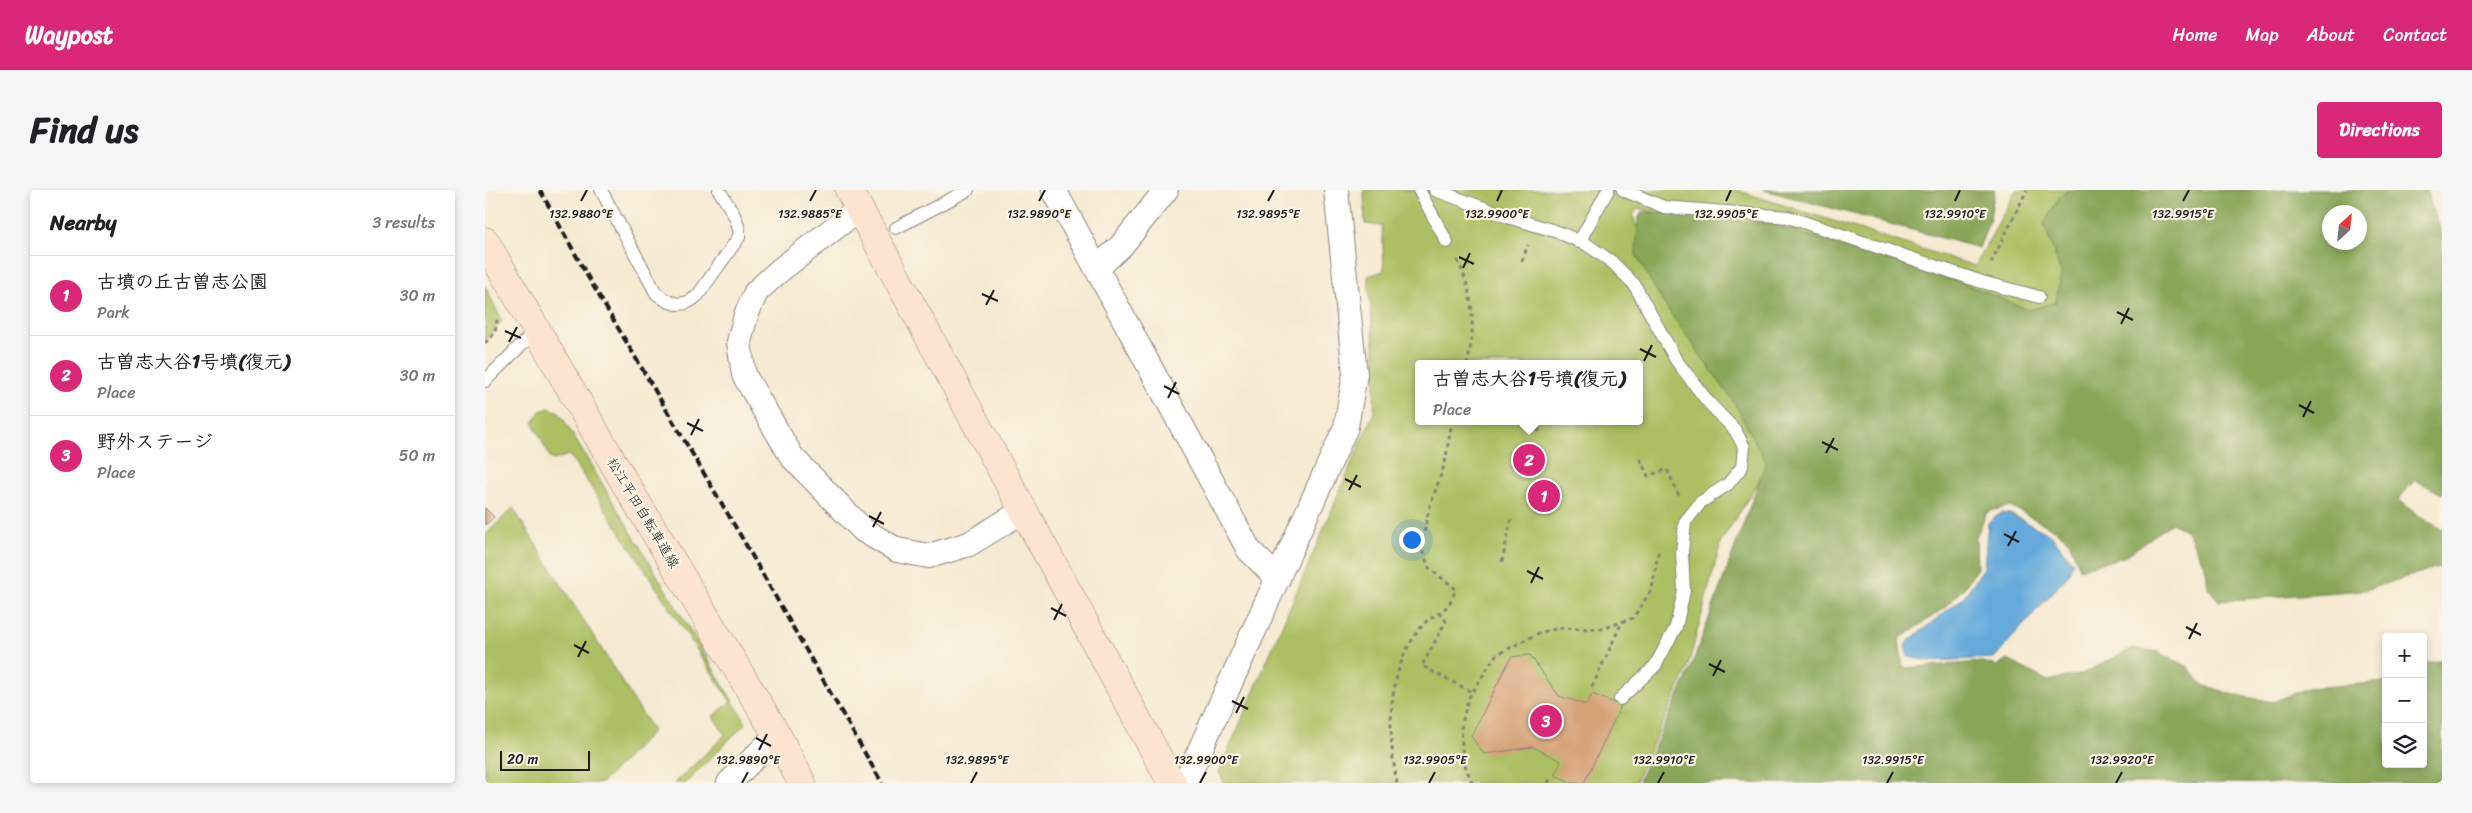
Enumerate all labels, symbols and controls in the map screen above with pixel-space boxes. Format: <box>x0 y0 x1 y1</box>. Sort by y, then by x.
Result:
text: Waypost <box>25 14 113 56</box>
text: Home <box>2173 19 2218 51</box>
text: Map <box>2246 19 2279 51</box>
text: About <box>2307 19 2355 51</box>
text: Contact <box>2383 19 2447 51</box>
text: Find us <box>30 99 138 161</box>
button: Directions <box>2317 102 2442 158</box>
text: 132.9880°E <box>549 203 614 225</box>
text: 132.9885°E <box>778 203 843 225</box>
text: 132.9890°E <box>1007 203 1072 225</box>
text: 132.9895°E <box>1236 203 1301 225</box>
text: 132.9900°E <box>1465 203 1530 225</box>
text: 132.9905°E <box>1694 203 1759 225</box>
text: 132.9910°E <box>1924 203 1987 225</box>
text: 132.9915°E <box>2152 203 2215 225</box>
text: Nearby <box>50 204 116 242</box>
north arrow <box>2322 205 2367 250</box>
text: 3 results <box>372 208 435 237</box>
text: 古墳の丘古曽志公園 <box>97 265 268 298</box>
text: 1 <box>63 281 69 310</box>
text: 30 m <box>400 281 435 310</box>
text: Park <box>97 298 130 327</box>
text: 古曽志大谷1号墳(復元) <box>97 345 290 378</box>
popup <box>1415 360 1643 425</box>
text: 2 <box>61 361 71 390</box>
text: 30 m <box>400 361 435 390</box>
text: 古曽志大谷1号墳(復元) <box>1433 362 1625 395</box>
text: Place <box>97 378 136 407</box>
text: Place <box>1433 395 1471 424</box>
text: 野外ステージ <box>97 425 213 458</box>
text: 3 <box>62 441 70 470</box>
text: 50 m <box>399 441 435 470</box>
pin: 2 <box>1513 441 1545 479</box>
street label: 松江平田自転車道線 <box>600 453 686 573</box>
text: Place <box>97 458 136 487</box>
pin: 1 <box>1528 477 1560 515</box>
your location <box>1399 527 1425 553</box>
map controls <box>2382 633 2427 768</box>
button: + <box>2382 633 2427 678</box>
button: − <box>2382 678 2427 723</box>
pin: 3 <box>1530 702 1562 740</box>
button: layers <box>2382 723 2427 768</box>
text: 20 m <box>507 747 538 772</box>
scale bar <box>500 748 590 771</box>
text: 132.9890°E <box>716 749 781 771</box>
text: 132.9895°E <box>945 749 1010 771</box>
text: 132.9900°E <box>1174 749 1239 771</box>
text: 132.9905°E <box>1403 749 1468 771</box>
text: 132.9910°E <box>1633 749 1696 771</box>
text: 132.9915°E <box>1862 749 1925 771</box>
text: 132.9920°E <box>2090 749 2155 771</box>

